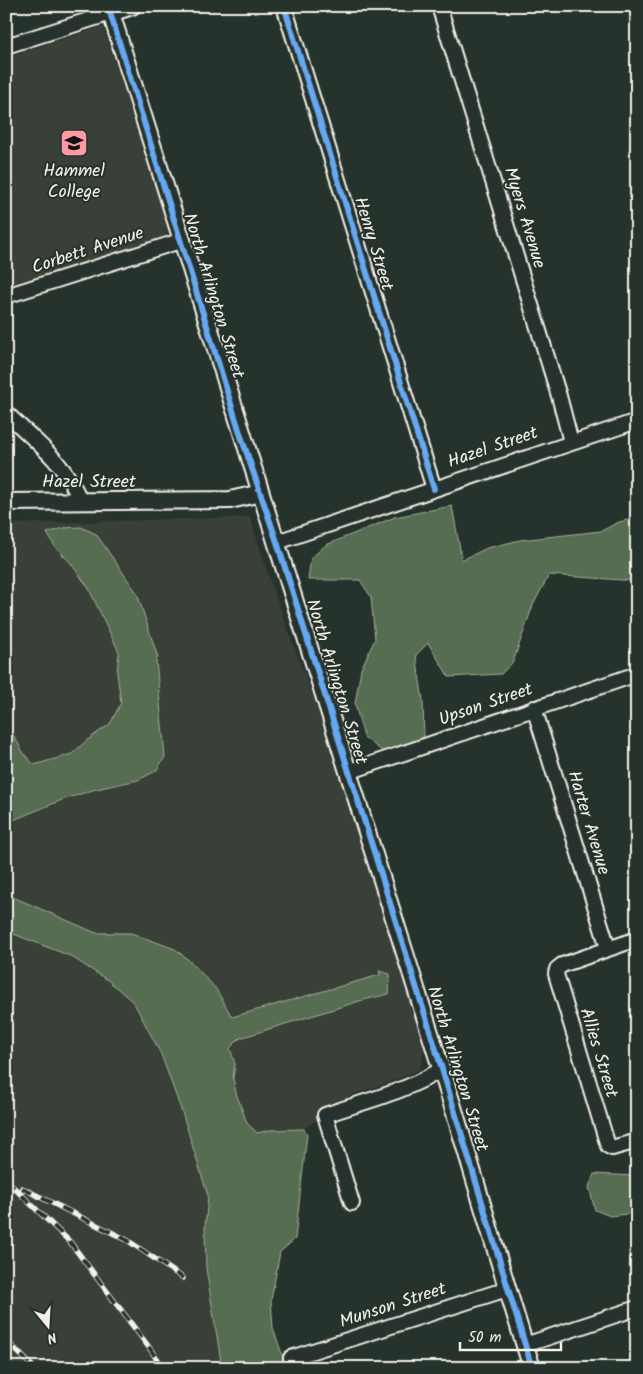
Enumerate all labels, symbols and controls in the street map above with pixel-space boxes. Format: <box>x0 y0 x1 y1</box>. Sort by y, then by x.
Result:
school or university icon: Hammel College <box>59 128 89 158</box>
place label: Hammel College <box>43 157 105 207</box>
street label: Myers Avenue <box>495 164 553 272</box>
street label: Henry Street <box>345 193 401 296</box>
street label: North Arlington Street <box>174 210 252 383</box>
street label: Corbett Avenue <box>28 219 148 283</box>
street label: Hazel Street <box>444 419 543 477</box>
street label: Hazel Street <box>42 468 137 497</box>
street label: North Arlington Street <box>297 596 375 769</box>
street label: Upson Street <box>435 675 538 735</box>
street label: Harter Avenue <box>558 767 618 879</box>
street label: North Arlington Street <box>418 983 496 1156</box>
street label: Allies Street <box>571 1004 626 1103</box>
street label: Munson Street <box>336 1275 451 1337</box>
north arrow <box>22 1302 72 1352</box>
scale bar <box>460 1319 562 1351</box>
text: N <box>44 1326 59 1349</box>
text: 50 m <box>468 1326 502 1350</box>

